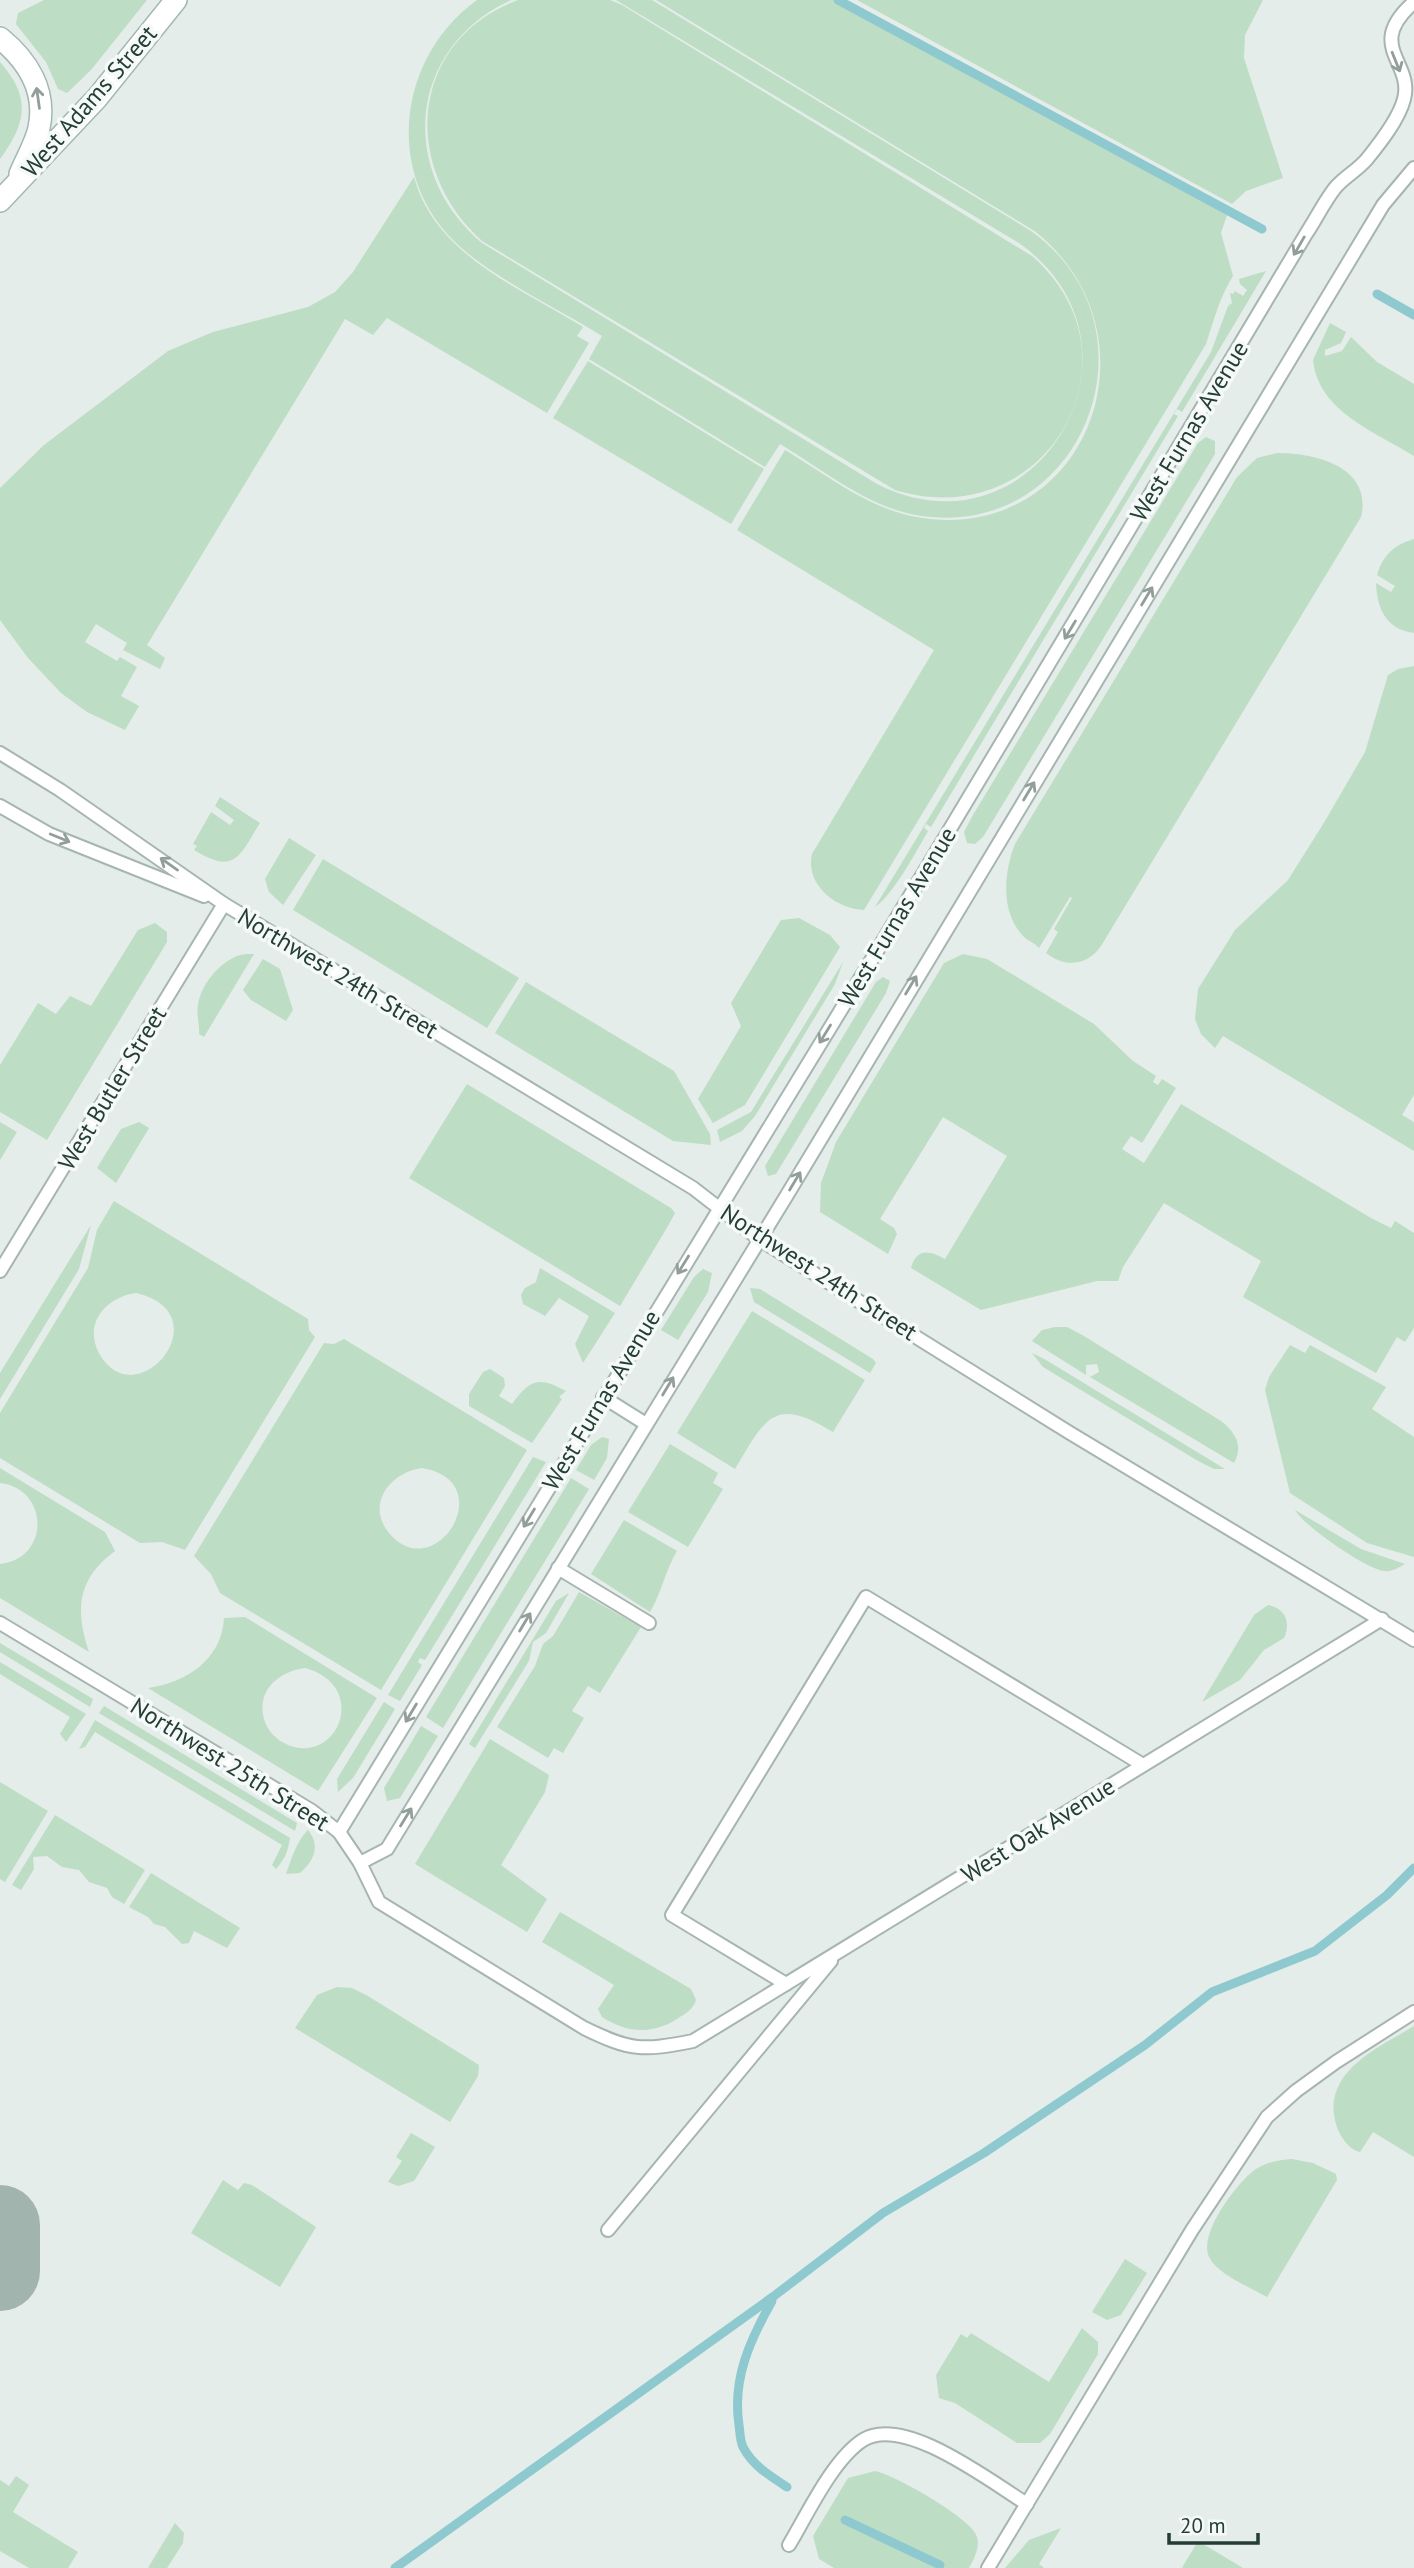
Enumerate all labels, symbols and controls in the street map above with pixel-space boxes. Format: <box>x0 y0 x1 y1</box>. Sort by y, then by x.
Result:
street label: West Adams Street <box>15 19 163 183</box>
one-way arrow <box>1391 50 1404 72</box>
one-way arrow <box>31 87 44 109</box>
one-way arrow <box>1292 235 1306 255</box>
street label: West Furnas Avenue <box>1123 335 1255 527</box>
one-way arrow <box>1141 587 1155 607</box>
one-way arrow <box>1063 620 1077 640</box>
one-way arrow <box>1023 781 1037 801</box>
street label: West Furnas Avenue <box>831 821 963 1013</box>
one-way arrow <box>49 833 70 846</box>
one-way arrow <box>159 857 179 871</box>
street label: Northwest 24th Street <box>232 901 444 1045</box>
one-way arrow <box>904 976 918 996</box>
street label: West Butler Street <box>51 1000 173 1176</box>
one-way arrow <box>817 1024 831 1044</box>
one-way arrow <box>788 1171 802 1191</box>
street label: Northwest 24th Street <box>715 1197 923 1347</box>
one-way arrow <box>676 1255 690 1275</box>
street label: West Furnas Avenue <box>535 1304 667 1496</box>
one-way arrow <box>662 1377 676 1397</box>
one-way arrow <box>521 1508 535 1528</box>
one-way arrow <box>518 1613 532 1633</box>
street label: Northwest 25th Street <box>125 1690 335 1838</box>
one-way arrow <box>403 1702 417 1722</box>
street label: West Oak Avenue <box>955 1770 1121 1890</box>
one-way arrow <box>400 1807 414 1827</box>
scale bar <box>1169 2502 1258 2546</box>
text: 20 m <box>1180 2512 1226 2539</box>

